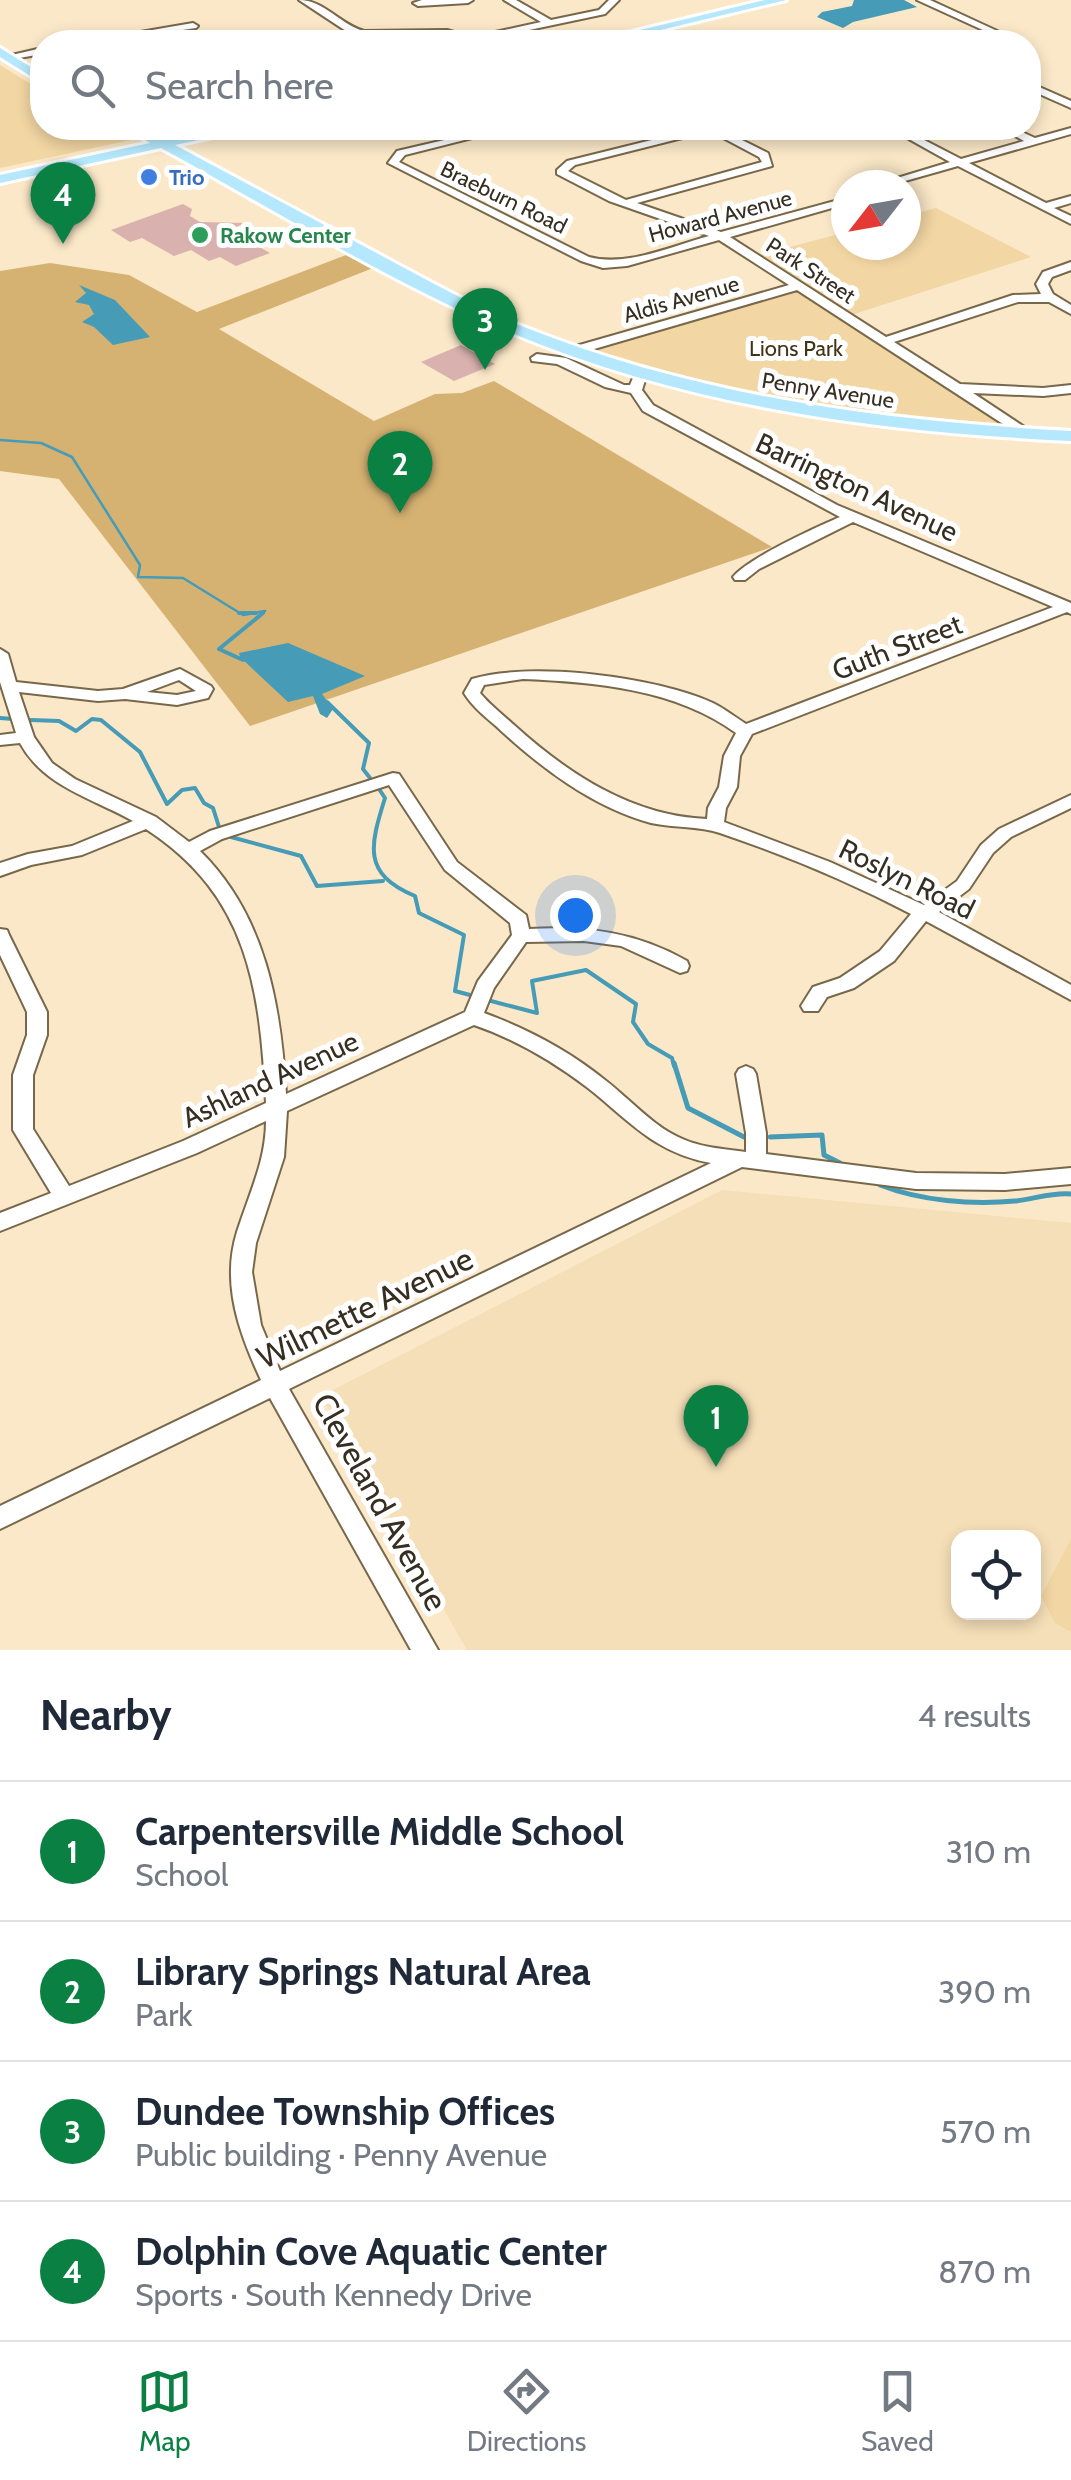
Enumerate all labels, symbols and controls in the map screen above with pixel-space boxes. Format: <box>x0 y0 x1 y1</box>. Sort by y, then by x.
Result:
search box <box>30 30 1041 140</box>
icon: search <box>65 58 120 113</box>
text: Search here <box>145 62 334 109</box>
street label: Braeburn Road <box>436 155 571 240</box>
pin: 4 <box>30 162 96 244</box>
place label: Trio <box>169 164 204 191</box>
marker: Trio <box>138 166 160 188</box>
north arrow <box>831 170 921 260</box>
street label: Howard Avenue <box>646 184 795 249</box>
place label: Rakow Center <box>220 222 352 249</box>
marker: Rakow Center <box>189 224 211 246</box>
street label: Park Street <box>761 232 861 310</box>
street label: Aldis Avenue <box>620 270 742 329</box>
pin: 3 <box>452 288 518 370</box>
park label: Lions Park <box>749 335 843 362</box>
street label: Penny Avenue <box>760 367 896 414</box>
street label: Barrington Avenue <box>751 425 963 549</box>
pin: 2 <box>368 430 432 513</box>
street label: Guth Street <box>827 607 967 687</box>
street label: Roslyn Road <box>834 832 980 926</box>
your location <box>550 890 601 941</box>
street label: Ashland Avenue <box>177 1023 363 1135</box>
street label: Wilmette Avenue <box>250 1238 479 1377</box>
pin: 1 <box>684 1384 748 1467</box>
street label: Cleveland Avenue <box>305 1386 456 1617</box>
map controls <box>951 1530 1041 1620</box>
button: locate <box>951 1530 1041 1620</box>
text: Nearby <box>40 1689 172 1741</box>
text: 4 results <box>918 1696 1031 1735</box>
text: Carpentersville Middle School <box>135 1808 624 1855</box>
text: 1 <box>67 1832 78 1871</box>
text: 310 m <box>946 1832 1031 1871</box>
text: School <box>135 1855 228 1894</box>
text: Library Springs Natural Area <box>135 1948 591 1995</box>
text: 2 <box>64 1972 81 2011</box>
text: 390 m <box>938 1972 1031 2011</box>
text: Park <box>135 1995 193 2034</box>
text: Dundee Township Offices <box>135 2088 555 2135</box>
text: 3 <box>64 2112 81 2151</box>
text: 570 m <box>940 2112 1031 2151</box>
text: Public building · Penny Avenue <box>135 2135 547 2174</box>
text: Dolphin Cove Aquatic Center <box>135 2228 607 2275</box>
text: 4 <box>63 2252 82 2291</box>
text: 870 m <box>938 2252 1031 2291</box>
text: Sports · South Kennedy Drive <box>135 2275 532 2314</box>
tab: Map <box>137 2364 192 2458</box>
tab: Directions <box>467 2364 586 2458</box>
tab: Saved <box>861 2364 934 2458</box>

